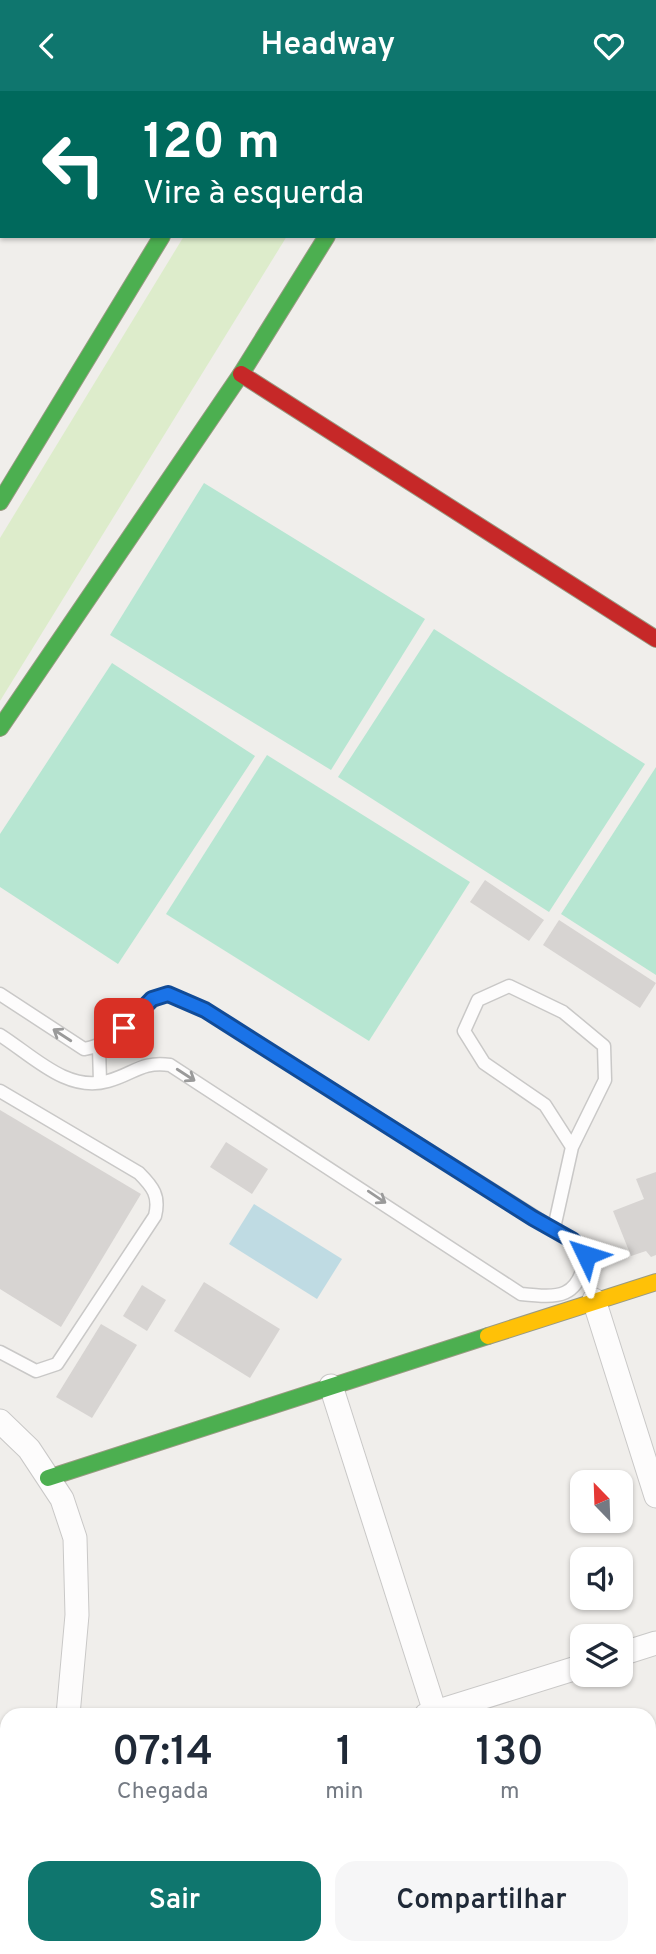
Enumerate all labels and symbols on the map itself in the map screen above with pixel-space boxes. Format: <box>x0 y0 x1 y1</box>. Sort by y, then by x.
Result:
pin <box>94 998 154 1058</box>
one-way arrow <box>53 1027 72 1042</box>
one-way arrow <box>175 1068 195 1082</box>
one-way arrow <box>367 1190 386 1205</box>
position arrow <box>549 1218 623 1292</box>
north arrow <box>570 1470 634 1533</box>

